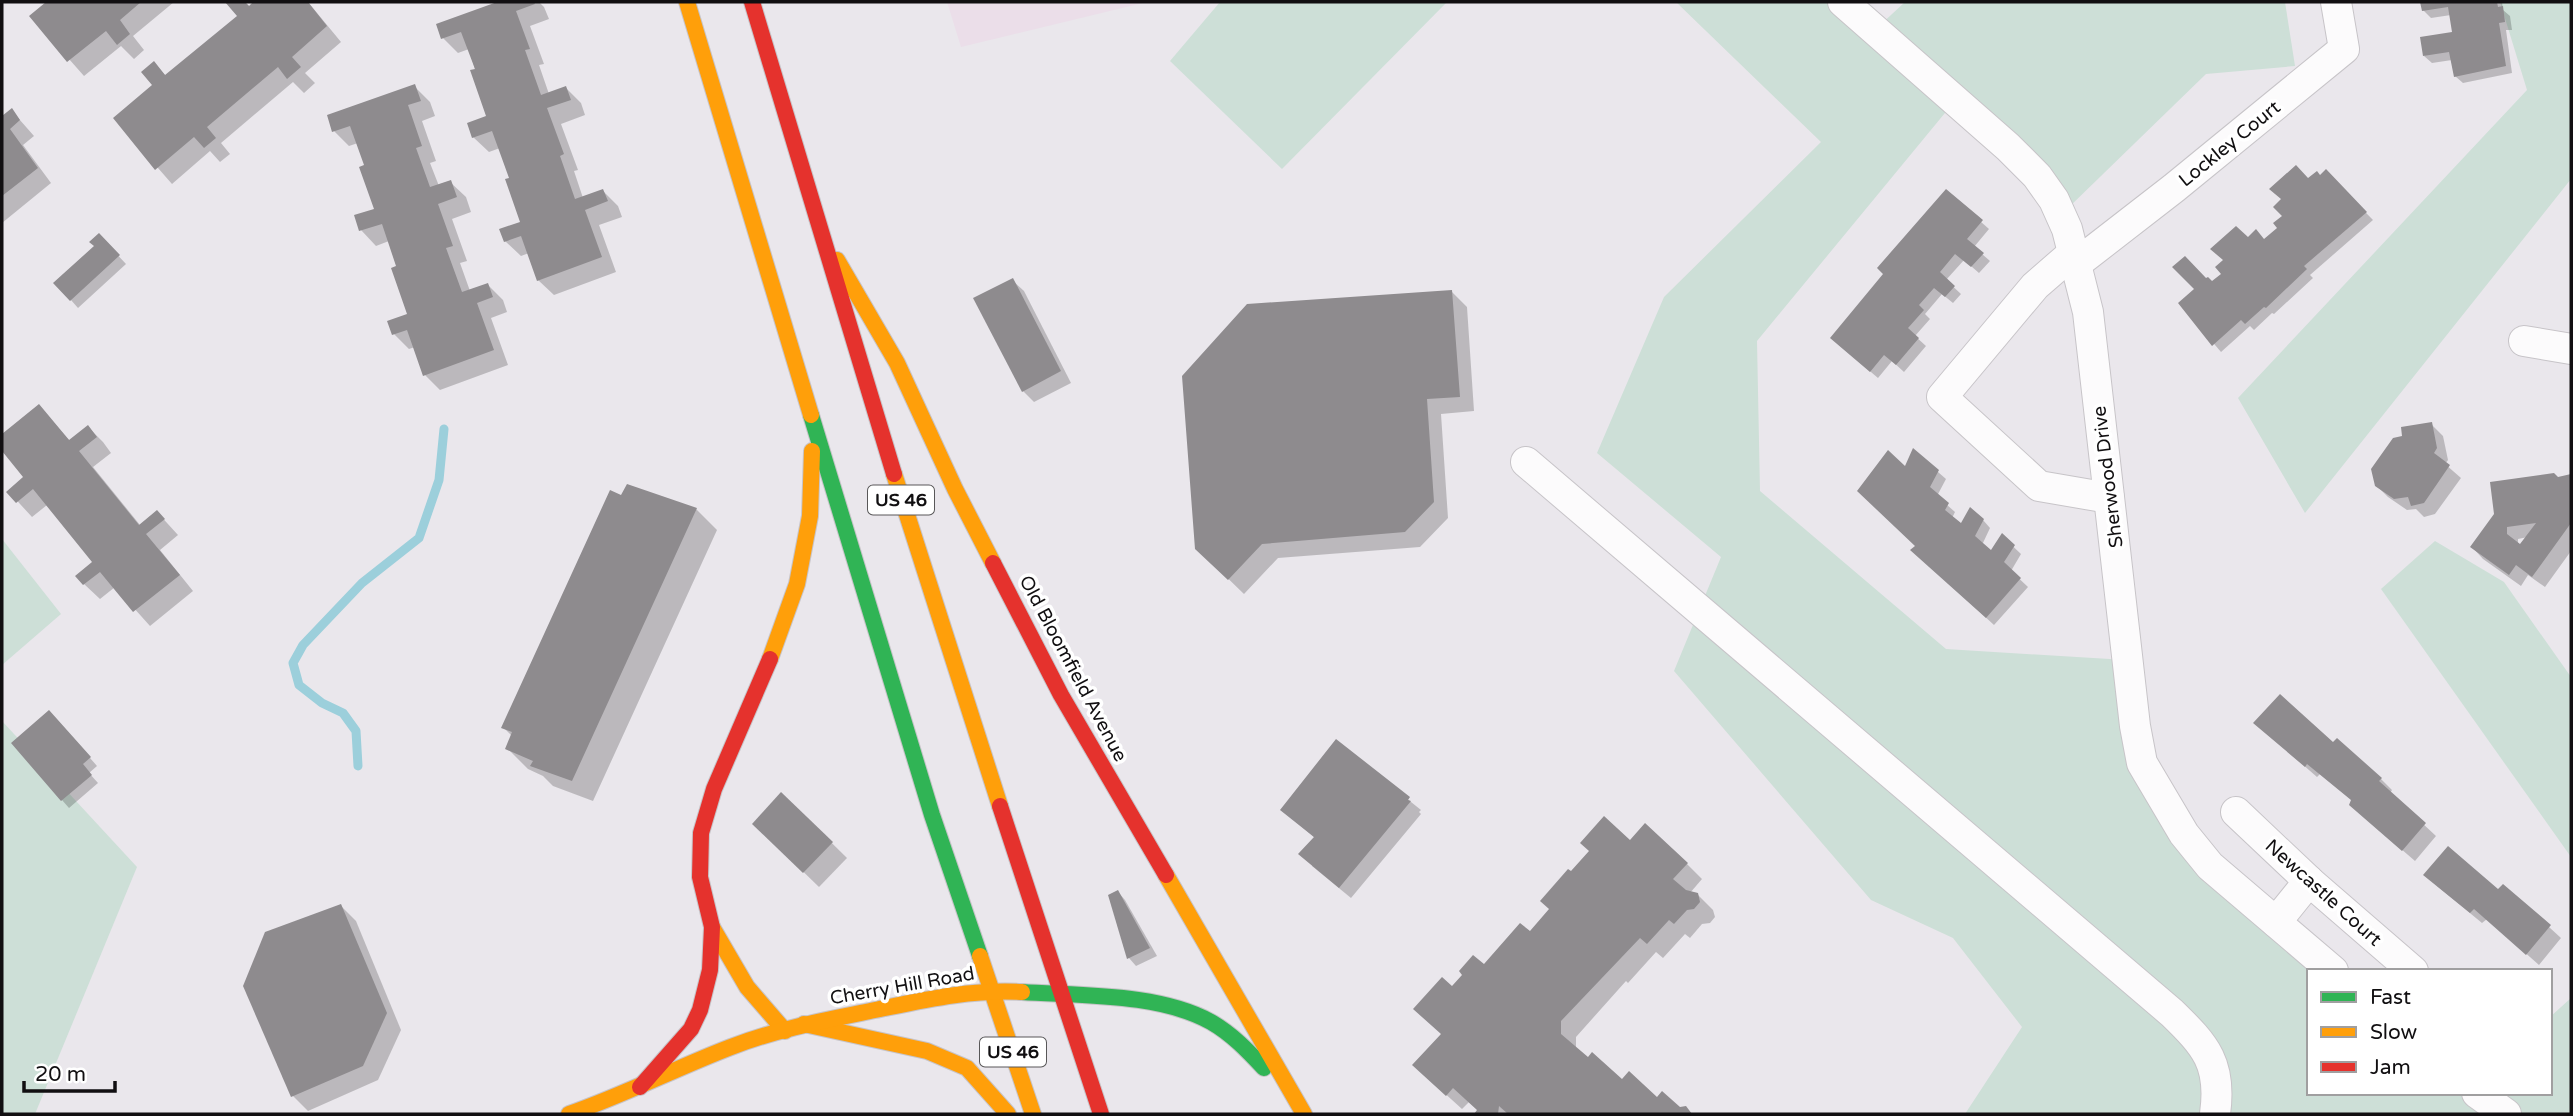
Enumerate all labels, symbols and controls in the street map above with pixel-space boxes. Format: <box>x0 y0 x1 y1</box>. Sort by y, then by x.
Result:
street label: Lockley Court <box>2174 96 2285 191</box>
street label: Sherwood Drive <box>2088 405 2128 549</box>
road number: US 46 <box>868 486 934 514</box>
street label: Old Bloomfield Avenue <box>1015 572 1132 765</box>
street label: Newcastle Court <box>2261 835 2386 951</box>
street label: Cherry Hill Road <box>828 962 976 1010</box>
legend <box>2307 969 2552 1095</box>
text: Fast <box>2370 985 2411 1010</box>
text: Slow <box>2370 1020 2418 1045</box>
road number: US 46 <box>980 1037 1046 1066</box>
scale bar <box>24 1050 116 1094</box>
text: Jam <box>2370 1055 2411 1080</box>
text: 20 m <box>35 1062 86 1087</box>

